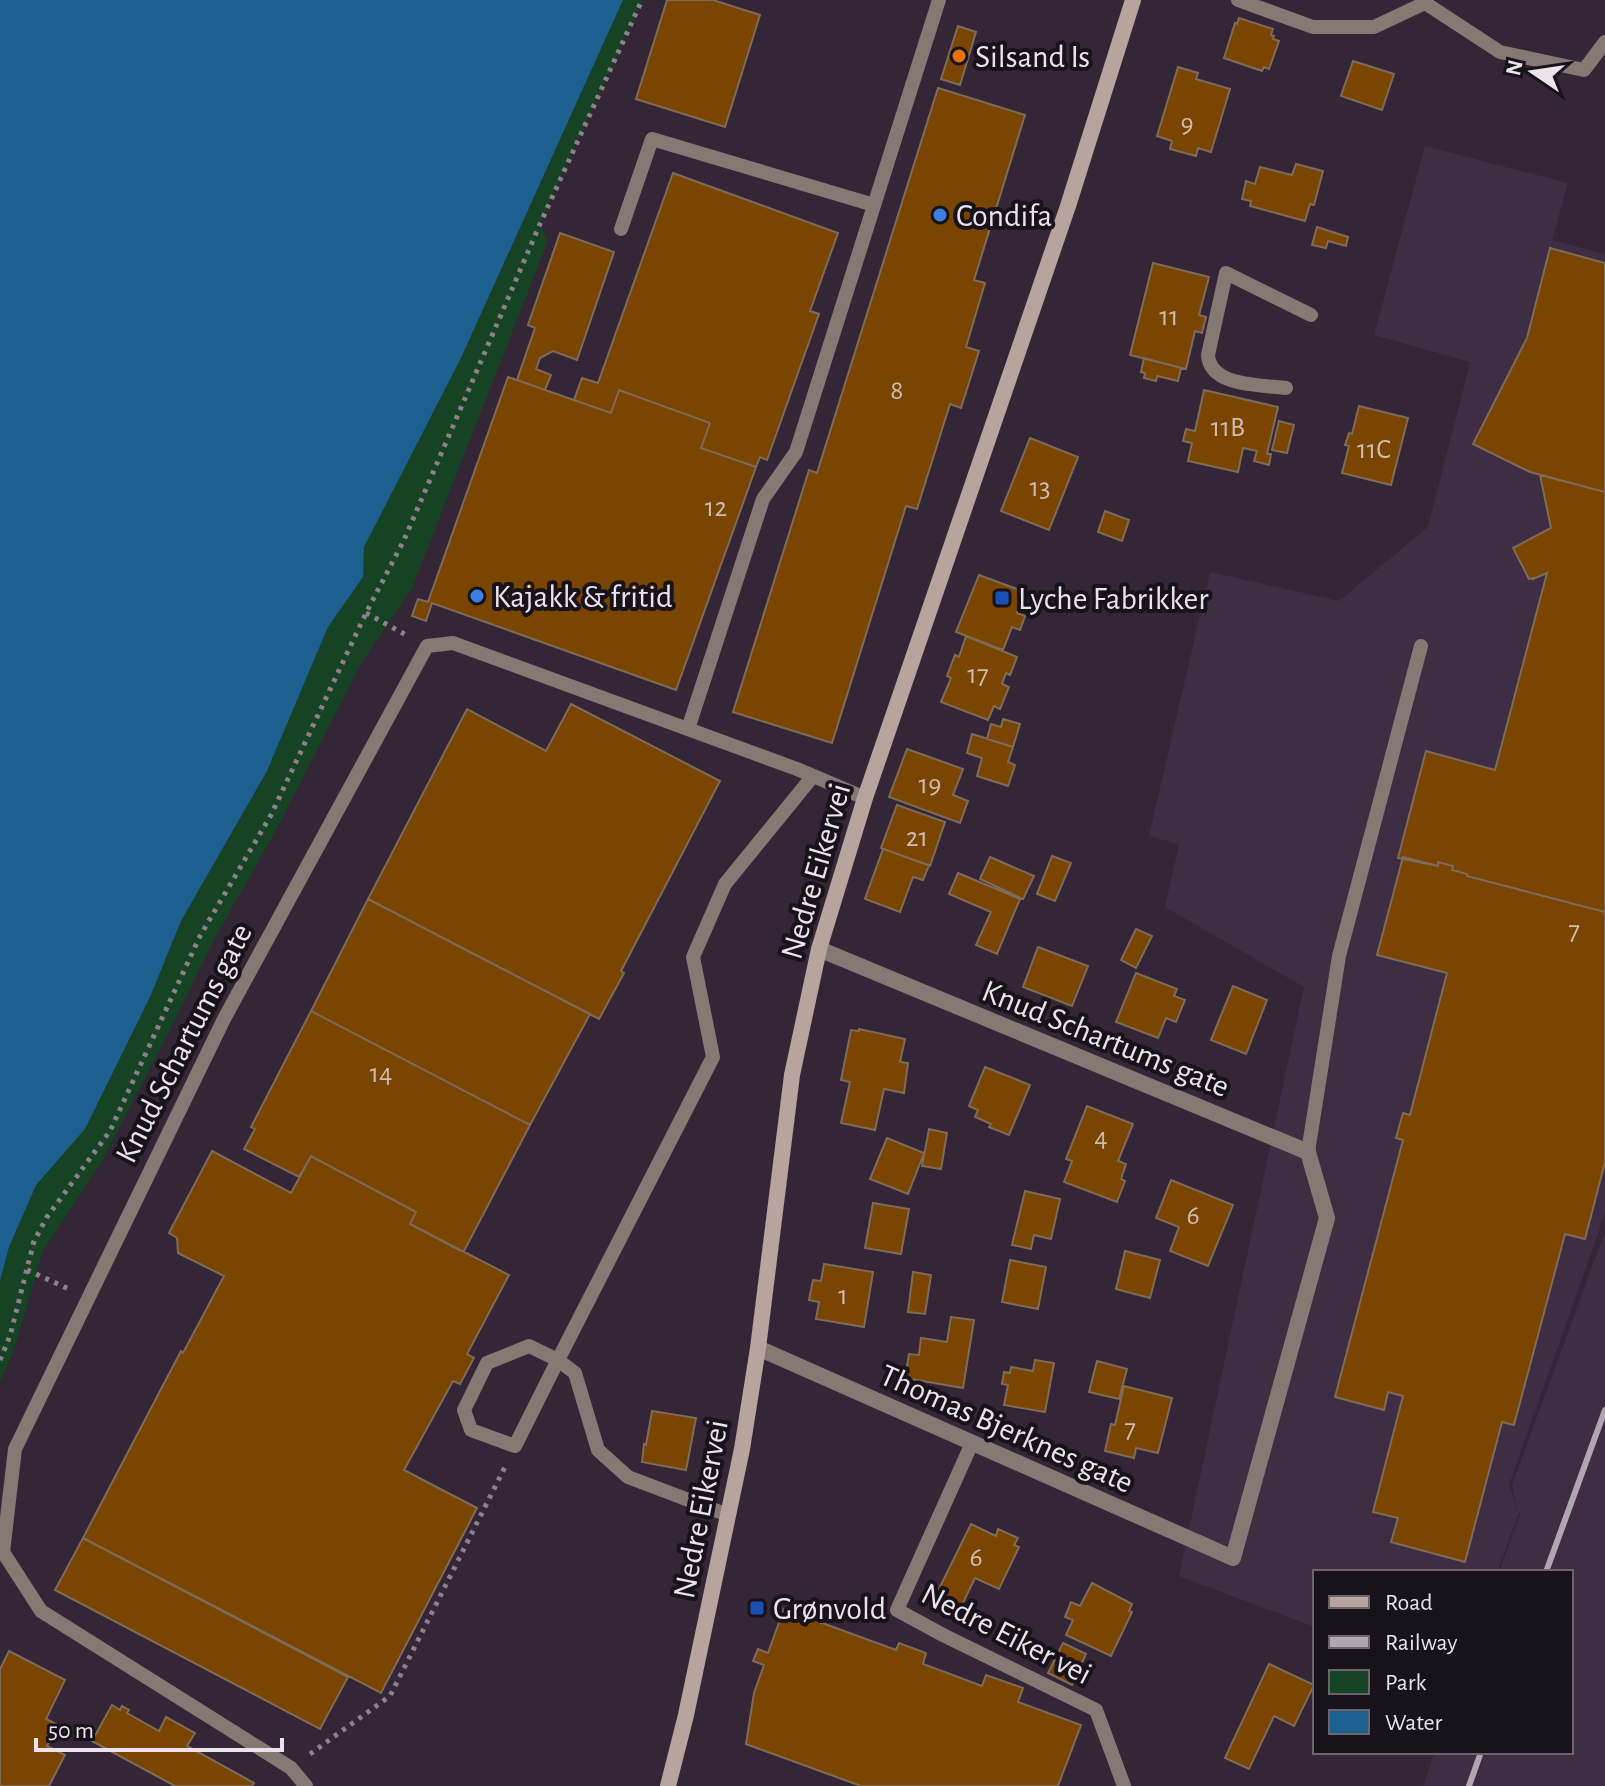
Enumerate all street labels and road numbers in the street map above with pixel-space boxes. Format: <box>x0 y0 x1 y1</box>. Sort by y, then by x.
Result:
street label: Nedre Eikervei <box>776 780 856 963</box>
street label: Knud Schartums gate <box>110 919 258 1168</box>
street label: Knud Schartums gate <box>977 975 1234 1103</box>
street label: Thomas Bjerknes gate <box>875 1359 1138 1499</box>
street label: Nedre Eikervei <box>668 1417 734 1601</box>
street label: Nedre Eiker vei <box>916 1577 1097 1690</box>

